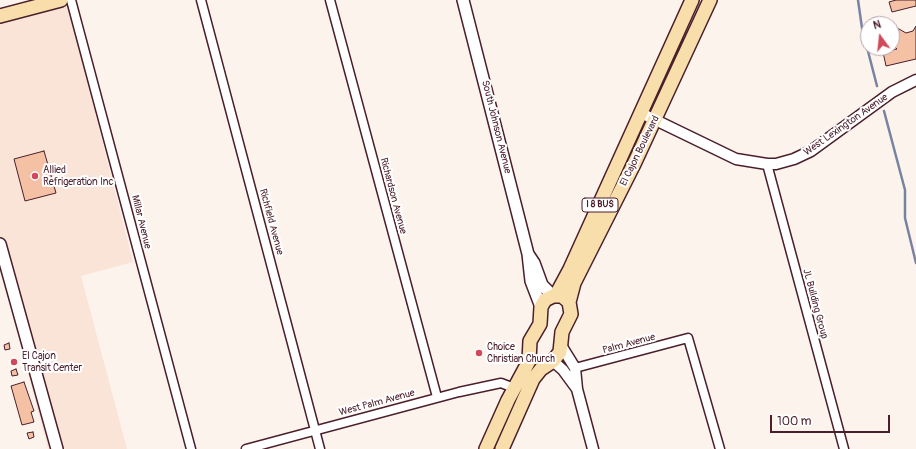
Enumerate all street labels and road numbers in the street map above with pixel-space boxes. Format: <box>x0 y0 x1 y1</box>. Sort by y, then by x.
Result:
street label: South Johnson Avenue <box>479 79 513 175</box>
street label: West Lexington Avenue <box>802 91 890 159</box>
street label: El Cajon Boulevard <box>618 114 662 188</box>
street label: Richardson Avenue <box>377 157 409 235</box>
street label: Richfield Avenue <box>256 187 286 257</box>
street label: Millar Avenue <box>129 194 153 250</box>
road number: I 8 BUS <box>582 198 618 212</box>
street label: JL Building Group <box>800 268 830 340</box>
street label: Palm Avenue <box>601 331 657 357</box>
street label: West Palm Avenue <box>338 387 416 419</box>

